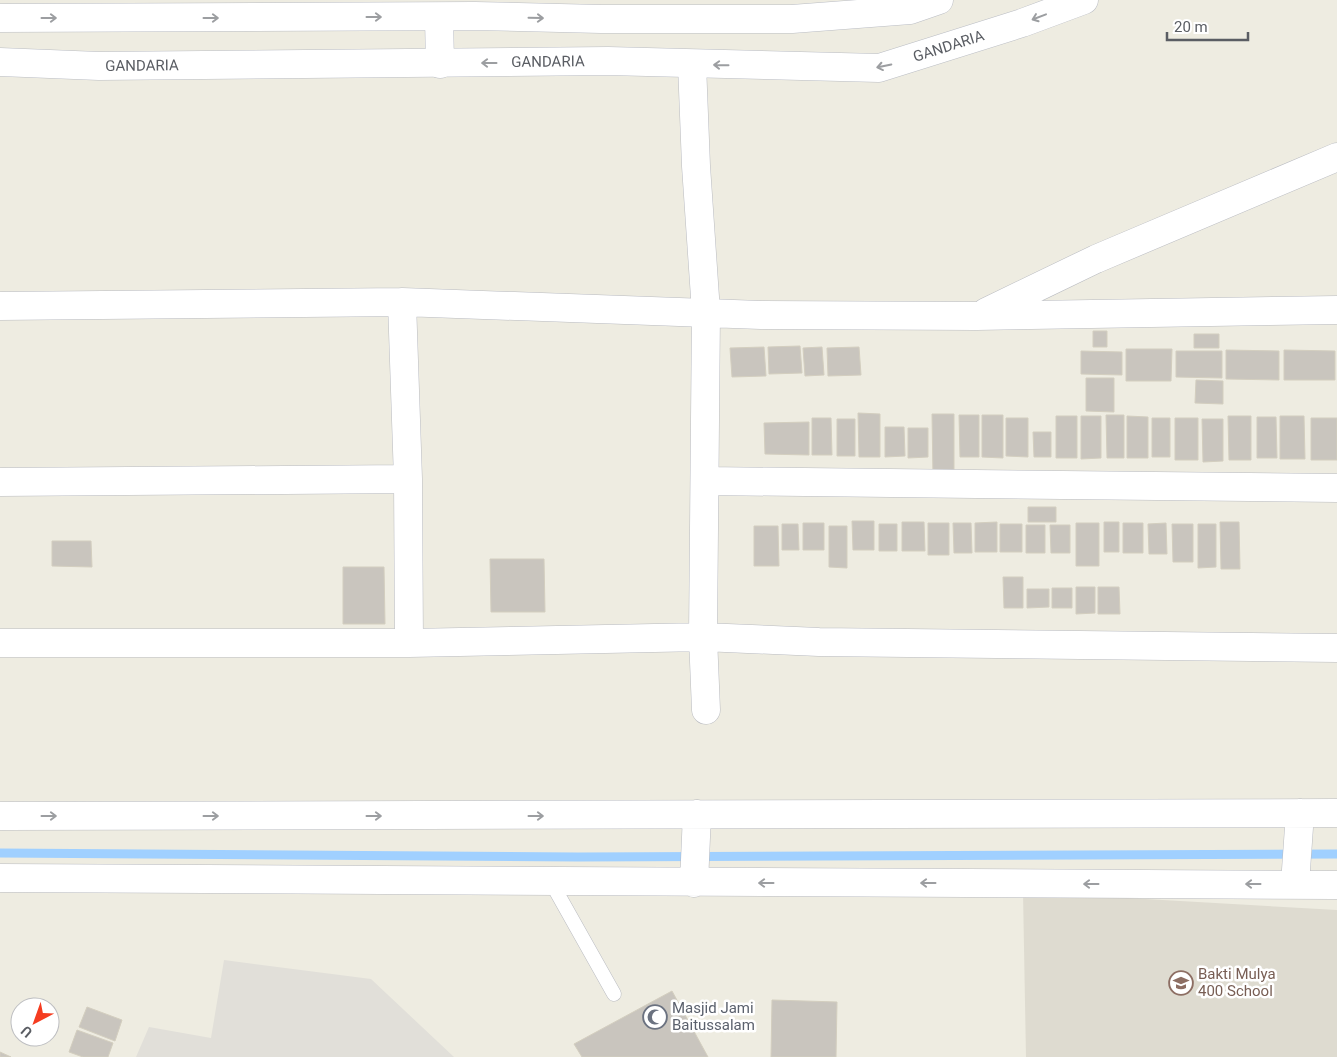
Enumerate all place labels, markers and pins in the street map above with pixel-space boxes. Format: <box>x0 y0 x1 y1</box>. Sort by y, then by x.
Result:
place label: Bakti Mulya 400 School <box>1198 965 1276 1000</box>
school or university icon: Bakti Mulya 400 School <box>1168 970 1194 996</box>
place label: Masjid Jami Baitussalam <box>672 999 755 1034</box>
mosque icon: Masjid Jami Baitussalam <box>642 1004 668 1030</box>

